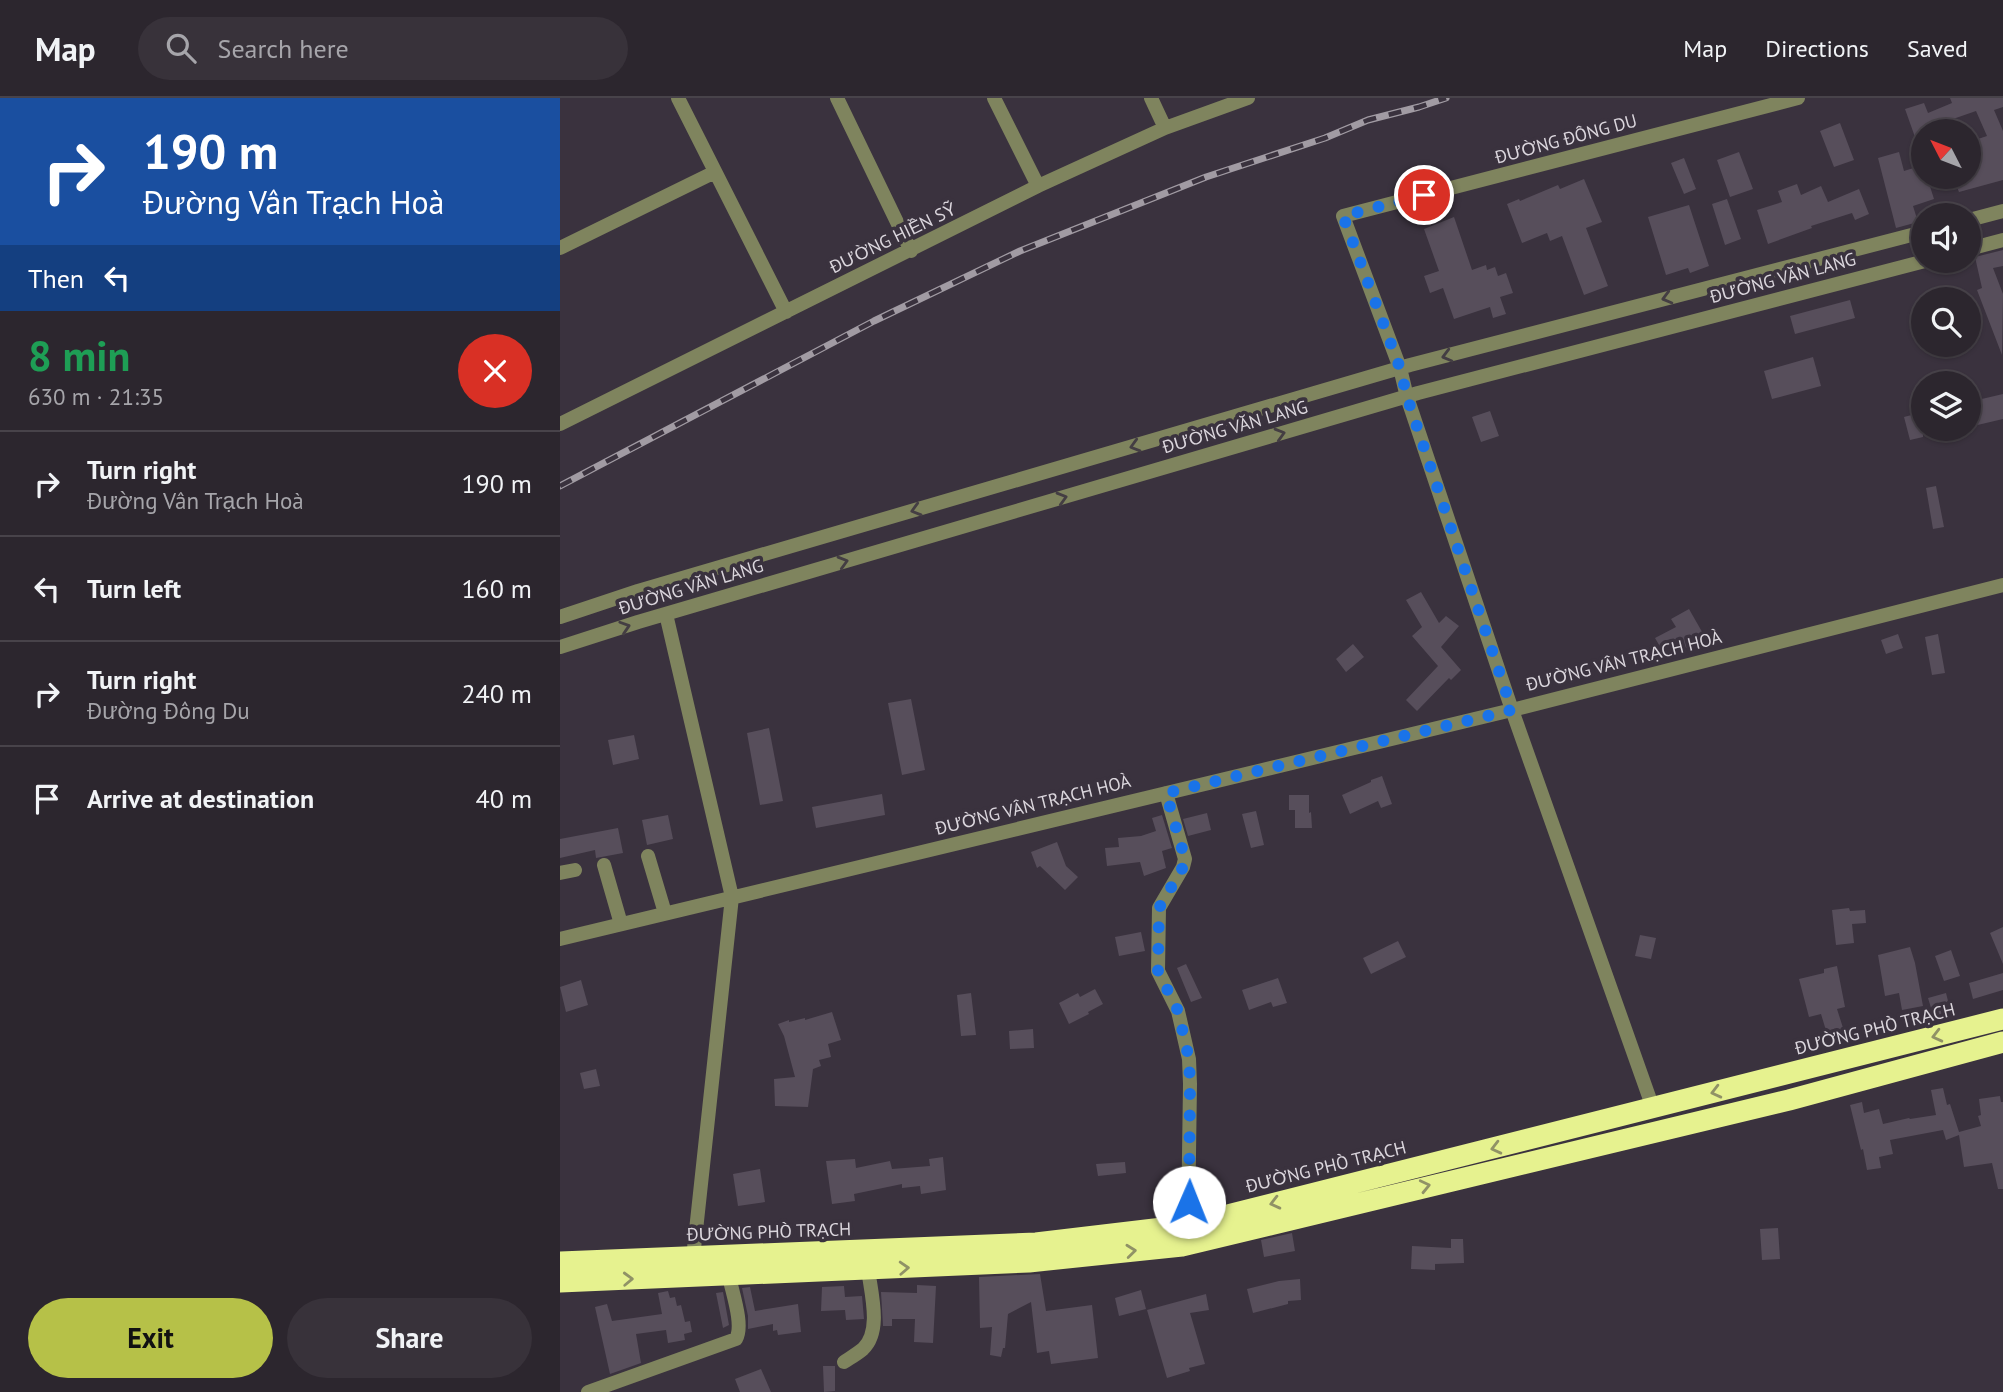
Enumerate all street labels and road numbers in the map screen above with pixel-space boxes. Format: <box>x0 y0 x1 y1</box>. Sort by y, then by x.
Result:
street label: ĐƯỜNG ĐÔNG DU <box>1491 108 1639 169</box>
street label: ĐƯỜNG HIỀN SỸ <box>825 197 960 279</box>
street label: ĐƯỜNG VĂN LANG <box>1706 247 1858 308</box>
street label: ĐƯỜNG VĂN LANG <box>1159 395 1310 459</box>
street label: ĐƯỜNG VĂN LANG <box>615 554 766 620</box>
street label: ĐƯỜNG VÂN TRẠCH HOÀ <box>1523 625 1724 696</box>
street label: ĐƯỜNG VÂN TRẠCH HOÀ <box>932 769 1133 840</box>
street label: ĐƯỜNG PHÒ TRẠCH <box>1791 997 1957 1060</box>
street label: ĐƯỜNG PHÒ TRẠCH <box>1242 1135 1408 1198</box>
street label: ĐƯỜNG PHÒ TRẠCH <box>685 1217 852 1246</box>

